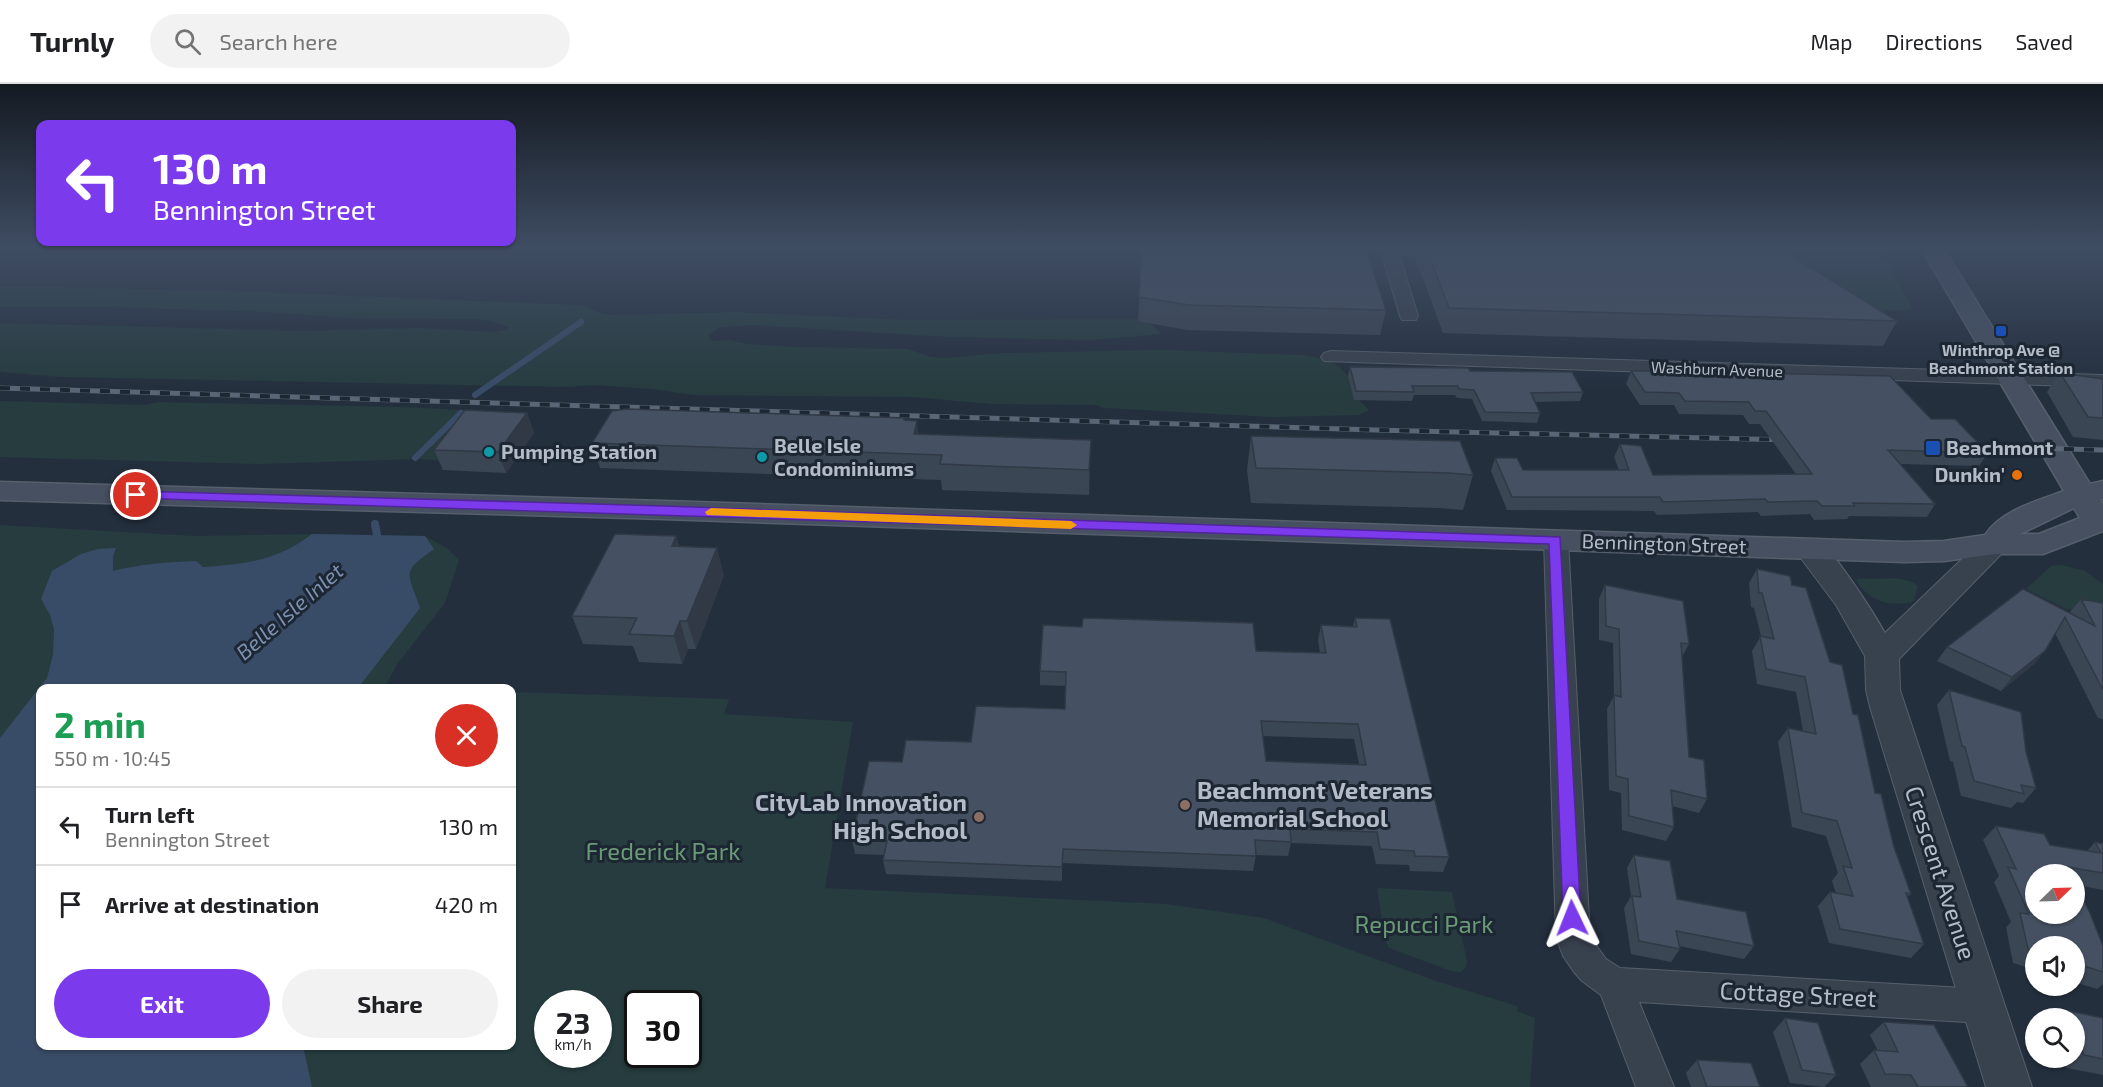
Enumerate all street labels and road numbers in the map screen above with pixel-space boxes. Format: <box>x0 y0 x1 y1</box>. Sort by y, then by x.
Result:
street label: Washburn Avenue <box>1651 357 1783 380</box>
street label: Bennington Street <box>1581 528 1747 558</box>
street label: Crescent Avenue <box>1900 782 1983 963</box>
street label: Cottage Street <box>1719 975 1877 1012</box>

